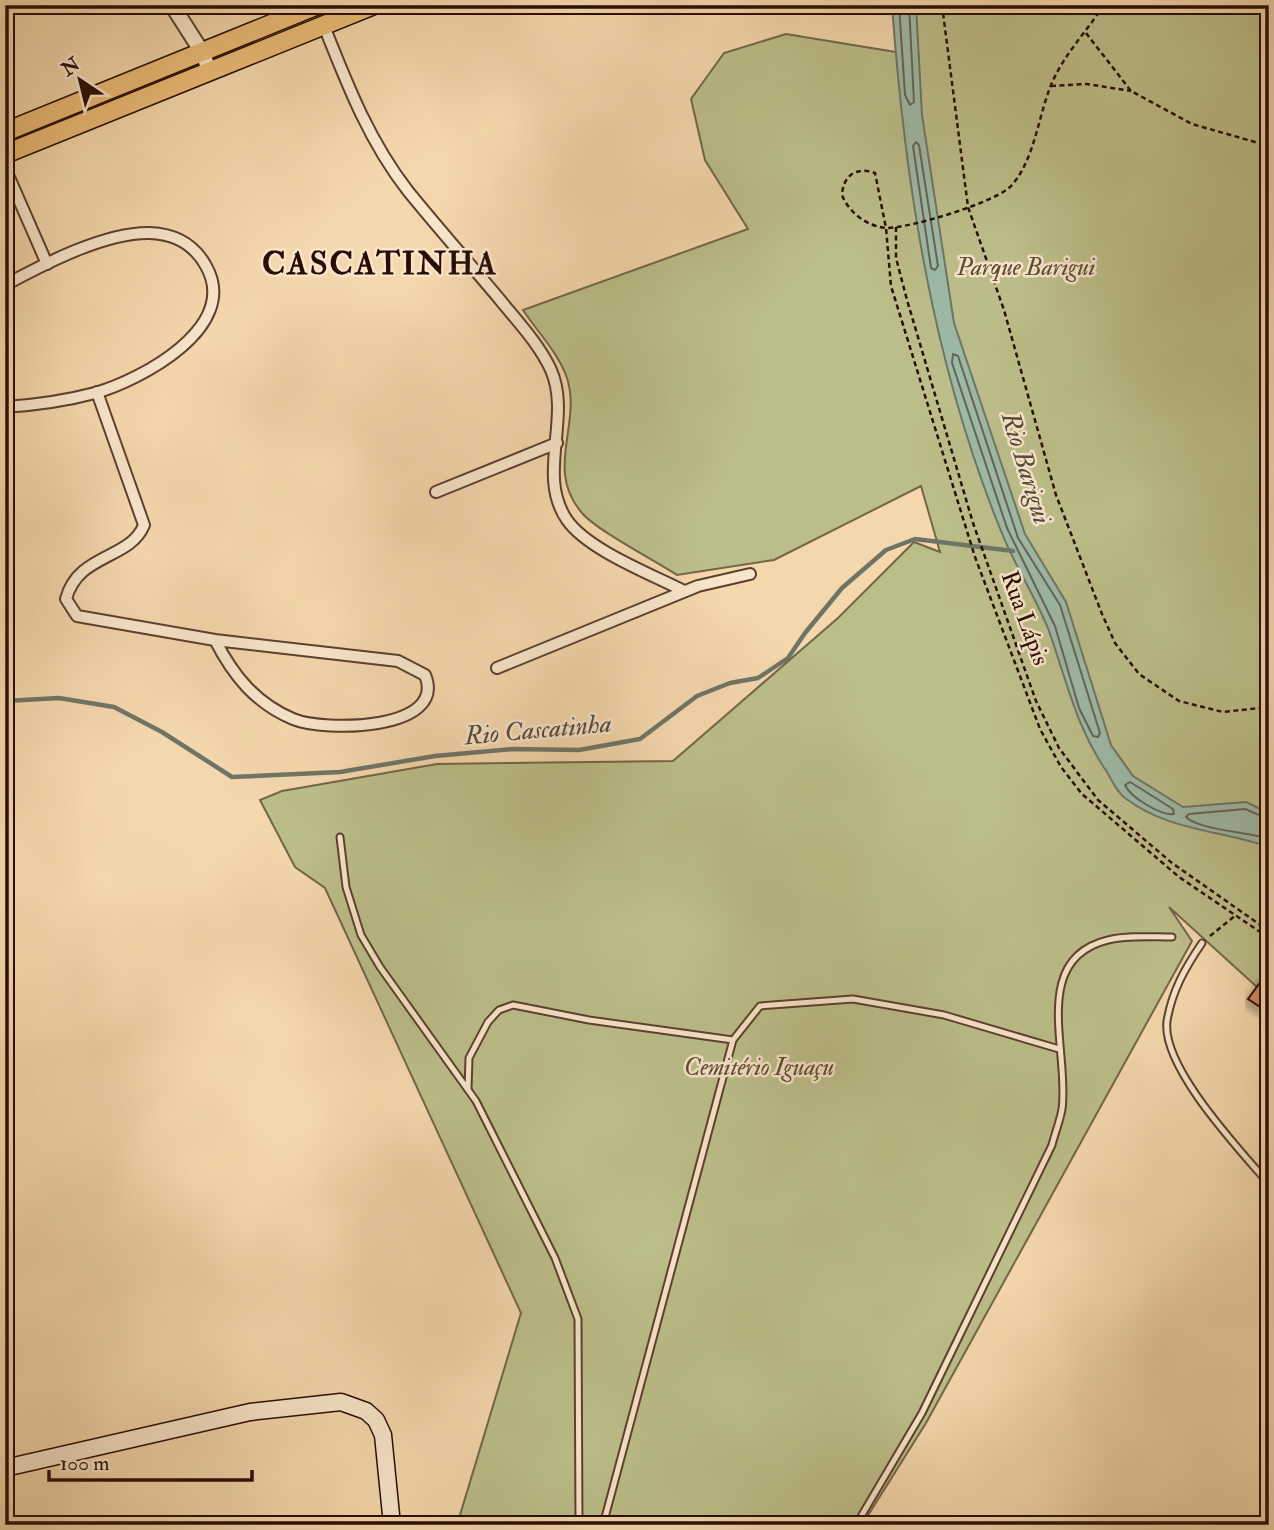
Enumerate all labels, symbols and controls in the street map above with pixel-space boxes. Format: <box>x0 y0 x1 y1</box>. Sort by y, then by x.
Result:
north arrow <box>46 46 116 116</box>
text: N <box>56 52 85 82</box>
district label: CASCATINHA <box>262 244 498 284</box>
park label: Parque Barigui <box>956 252 1096 283</box>
water label: Rio Barigui <box>994 407 1058 528</box>
street label: Rua Lápis <box>994 567 1056 669</box>
water label: Rio Cascatinha <box>462 708 613 752</box>
park label: Cemitério Iguaçu <box>684 1052 834 1083</box>
scale bar <box>49 1439 252 1483</box>
text: 100 m <box>60 1450 110 1477</box>

